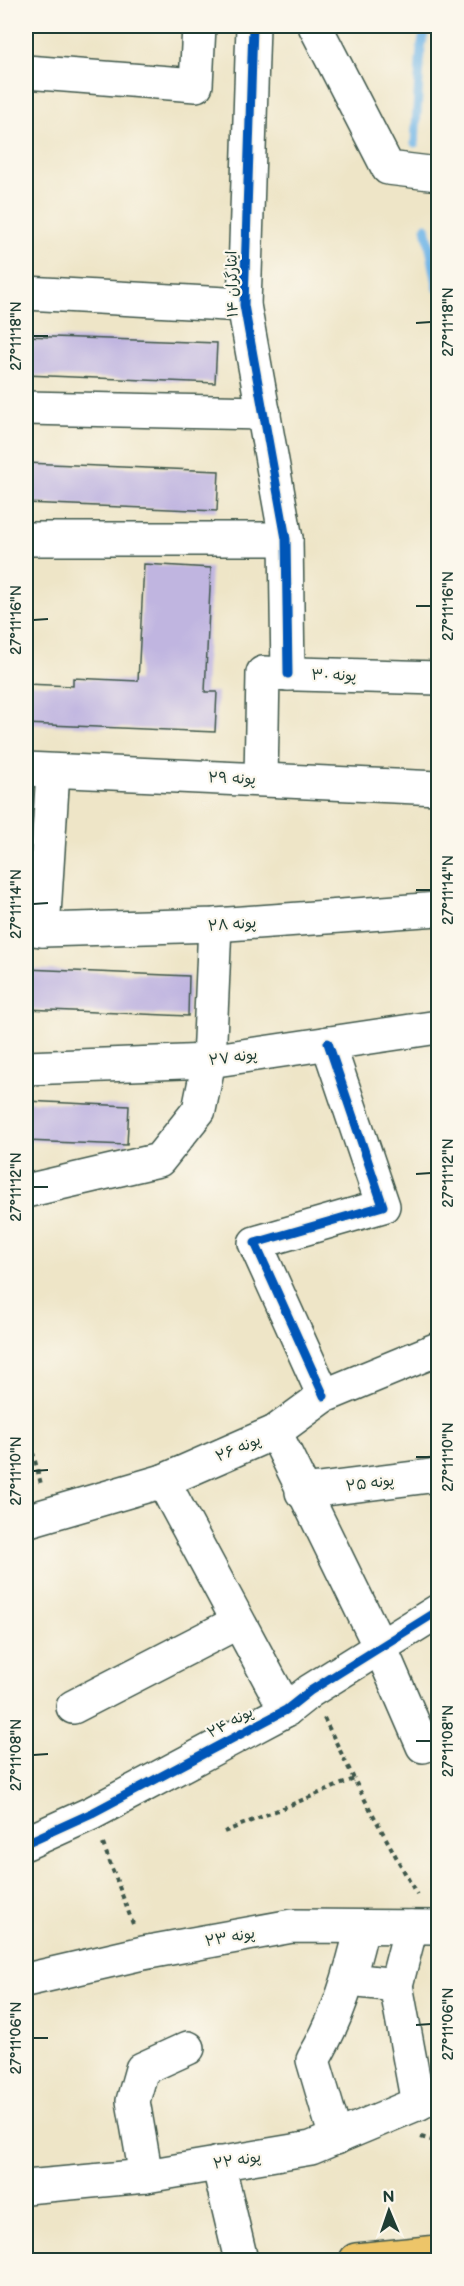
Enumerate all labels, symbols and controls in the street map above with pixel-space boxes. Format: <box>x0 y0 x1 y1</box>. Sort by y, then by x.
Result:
street label: ایثارگران ۱۴ <box>222 250 243 318</box>
text: 27°11'18"N <box>439 287 458 357</box>
text: 27°11'18"N <box>7 301 26 371</box>
text: 27°11'16"N <box>439 571 458 641</box>
text: 27°11'16"N <box>7 585 26 655</box>
street label: پونه ۳۰ <box>311 666 357 685</box>
street label: پونه ۲۹ <box>208 768 256 789</box>
text: 27°11'14"N <box>439 855 458 925</box>
text: 27°11'14"N <box>7 869 26 939</box>
street label: پونه ۲۸ <box>207 913 257 936</box>
street label: پونه ۲۷ <box>208 1045 258 1070</box>
text: 27°11'12"N <box>439 1138 458 1208</box>
text: 27°11'12"N <box>7 1152 26 1222</box>
text: 27°11'10"N <box>439 1422 458 1492</box>
street label: پونه ۲۶ <box>213 1431 264 1466</box>
text: 27°11'10"N <box>7 1436 26 1506</box>
street label: پونه ۲۵ <box>345 1471 395 1496</box>
street label: پونه ۲۴ <box>204 1702 256 1742</box>
text: 27°11'08"N <box>439 1705 458 1777</box>
text: 27°11'08"N <box>7 1719 26 1791</box>
street label: پونه ۲۳ <box>204 1924 257 1951</box>
text: 27°11'06"N <box>439 1988 458 2060</box>
text: 27°11'06"N <box>7 2002 26 2074</box>
street label: پونه ۲۲ <box>212 2147 262 2174</box>
north arrow <box>359 2181 419 2241</box>
text: N <box>382 2188 395 2207</box>

